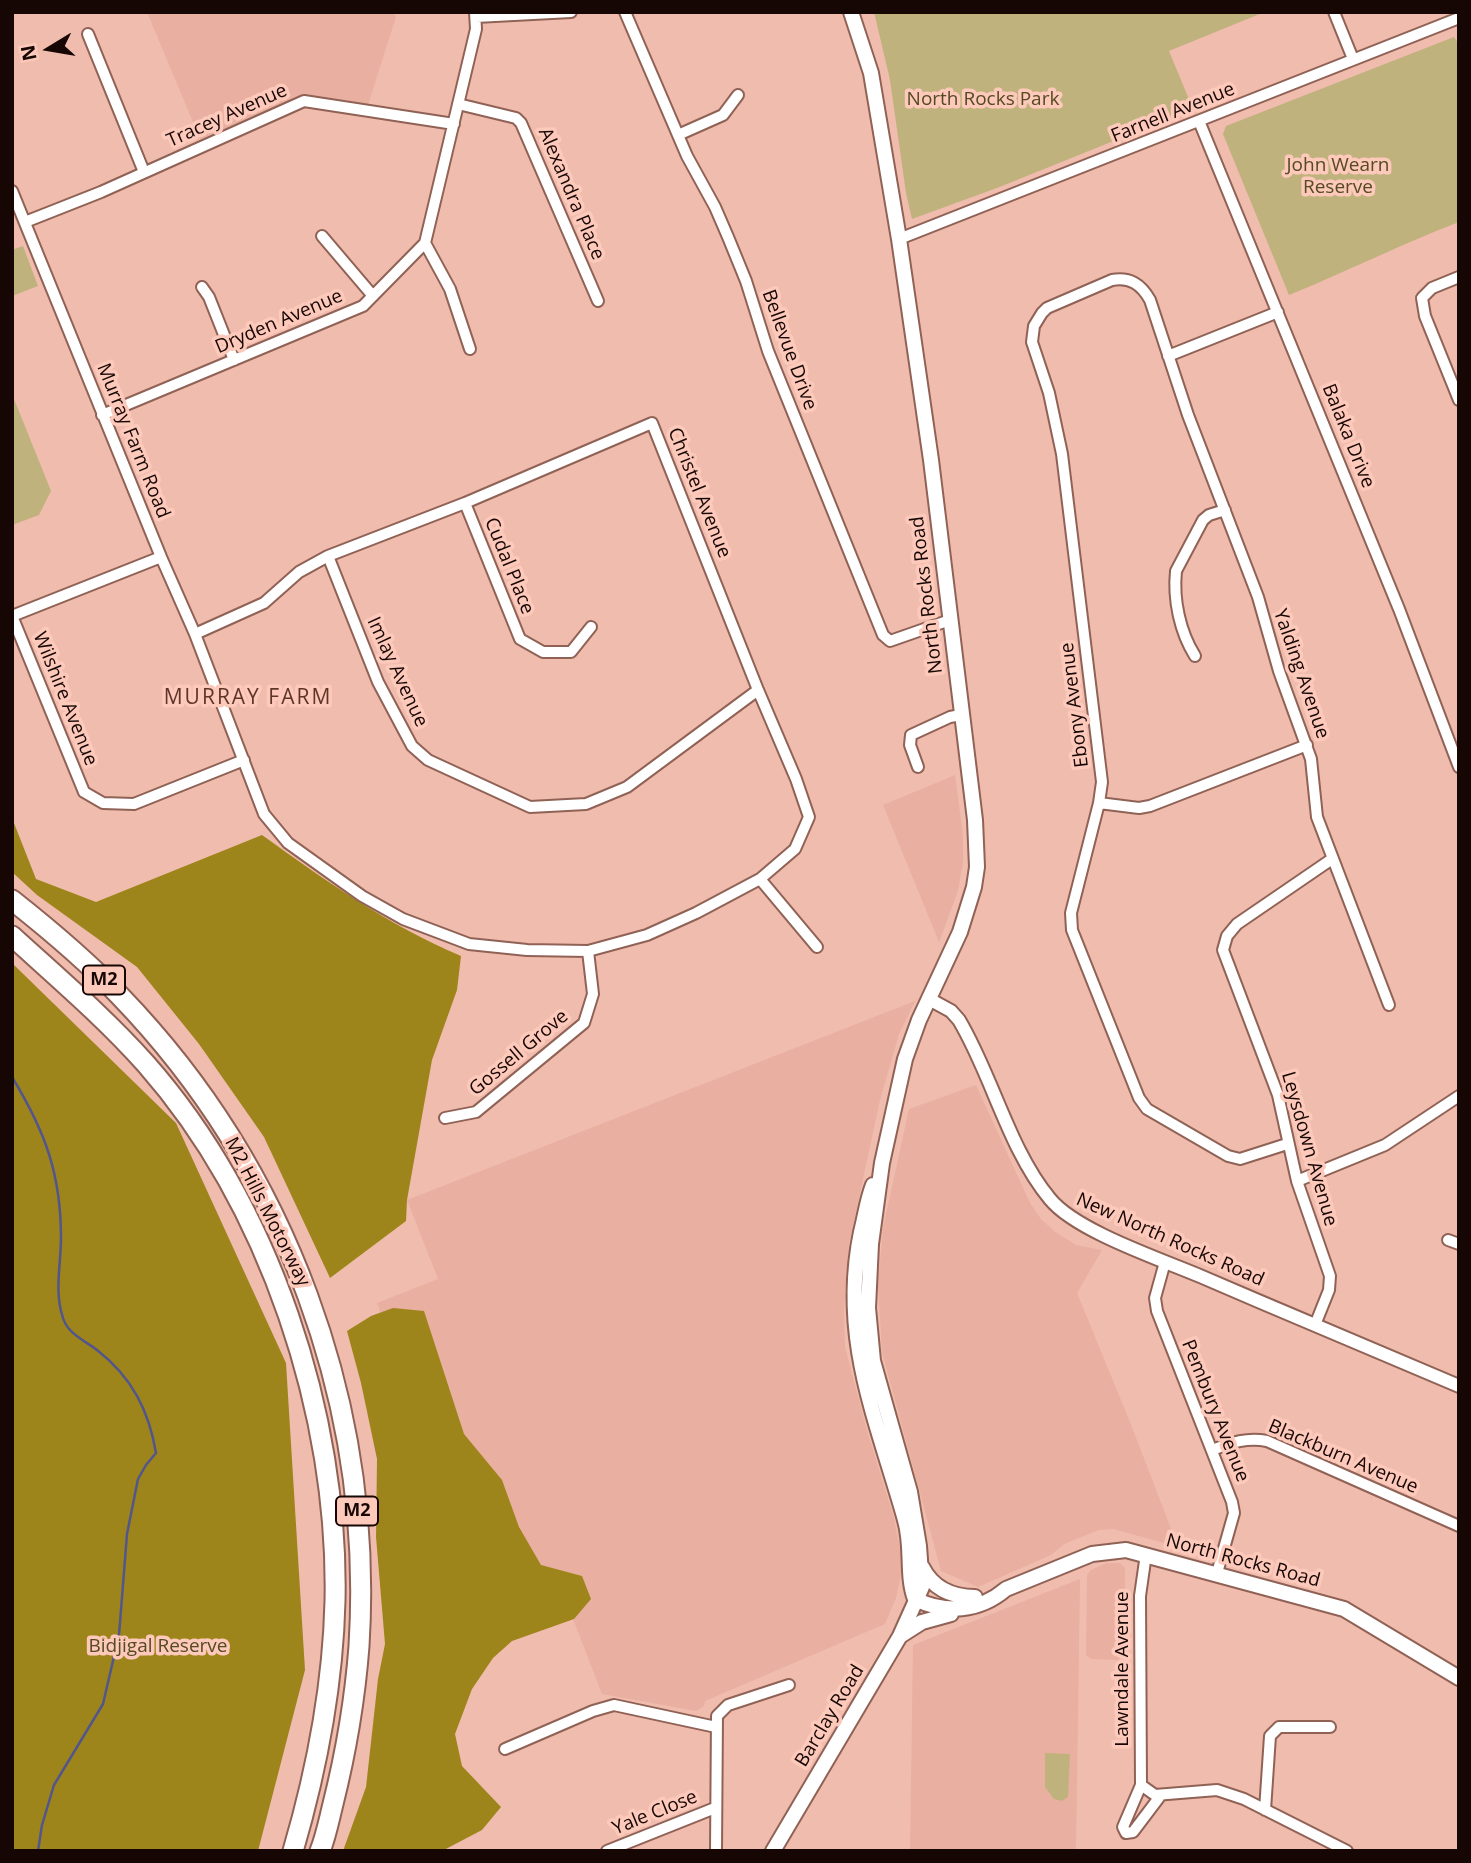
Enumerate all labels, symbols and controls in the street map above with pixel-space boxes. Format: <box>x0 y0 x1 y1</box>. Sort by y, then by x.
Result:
north arrow <box>14 14 84 84</box>
text: N <box>14 43 43 63</box>
street label: Farnell Avenue <box>1108 78 1238 148</box>
street label: Tracey Avenue <box>163 79 291 153</box>
park label: North Rocks Park <box>907 89 1059 111</box>
street label: Alexandra Place <box>533 125 609 263</box>
park label: John Wearn Reserve <box>1287 155 1389 199</box>
street label: Dryden Avenue <box>212 285 346 359</box>
street label: Bellevue Drive <box>757 287 821 413</box>
street label: Murray Farm Road <box>91 360 175 522</box>
street label: Balaka Drive <box>1317 381 1379 491</box>
street label: Christel Avenue <box>662 424 736 562</box>
street label: Cudal Place <box>479 514 539 618</box>
street label: North Rocks Road <box>906 515 948 675</box>
street label: Yalding Avenue <box>1268 606 1334 742</box>
street label: Imlay Avenue <box>362 613 432 731</box>
street label: Wilshire Avenue <box>28 629 102 769</box>
street label: Ebony Avenue <box>1056 641 1094 769</box>
district label: MURRAY FARM <box>165 685 331 711</box>
road number: M2 <box>83 965 125 995</box>
street label: Gossell Grove <box>465 1005 573 1101</box>
street label: Leysdown Avenue <box>1276 1069 1342 1229</box>
street label: M2 Hills Motorway <box>219 1134 315 1290</box>
street label: New North Rocks Road <box>1073 1188 1267 1292</box>
street label: Pembury Avenue <box>1176 1337 1254 1485</box>
street label: Blackburn Avenue <box>1265 1415 1421 1499</box>
road number: M2 <box>336 1496 378 1526</box>
street label: North Rocks Road <box>1164 1529 1322 1593</box>
street label: Lawndale Avenue <box>1112 1591 1134 1747</box>
park label: Bidjigal Reserve <box>89 1636 227 1658</box>
street label: Barclay Road <box>791 1661 869 1771</box>
street label: Yale Close <box>609 1786 701 1840</box>

